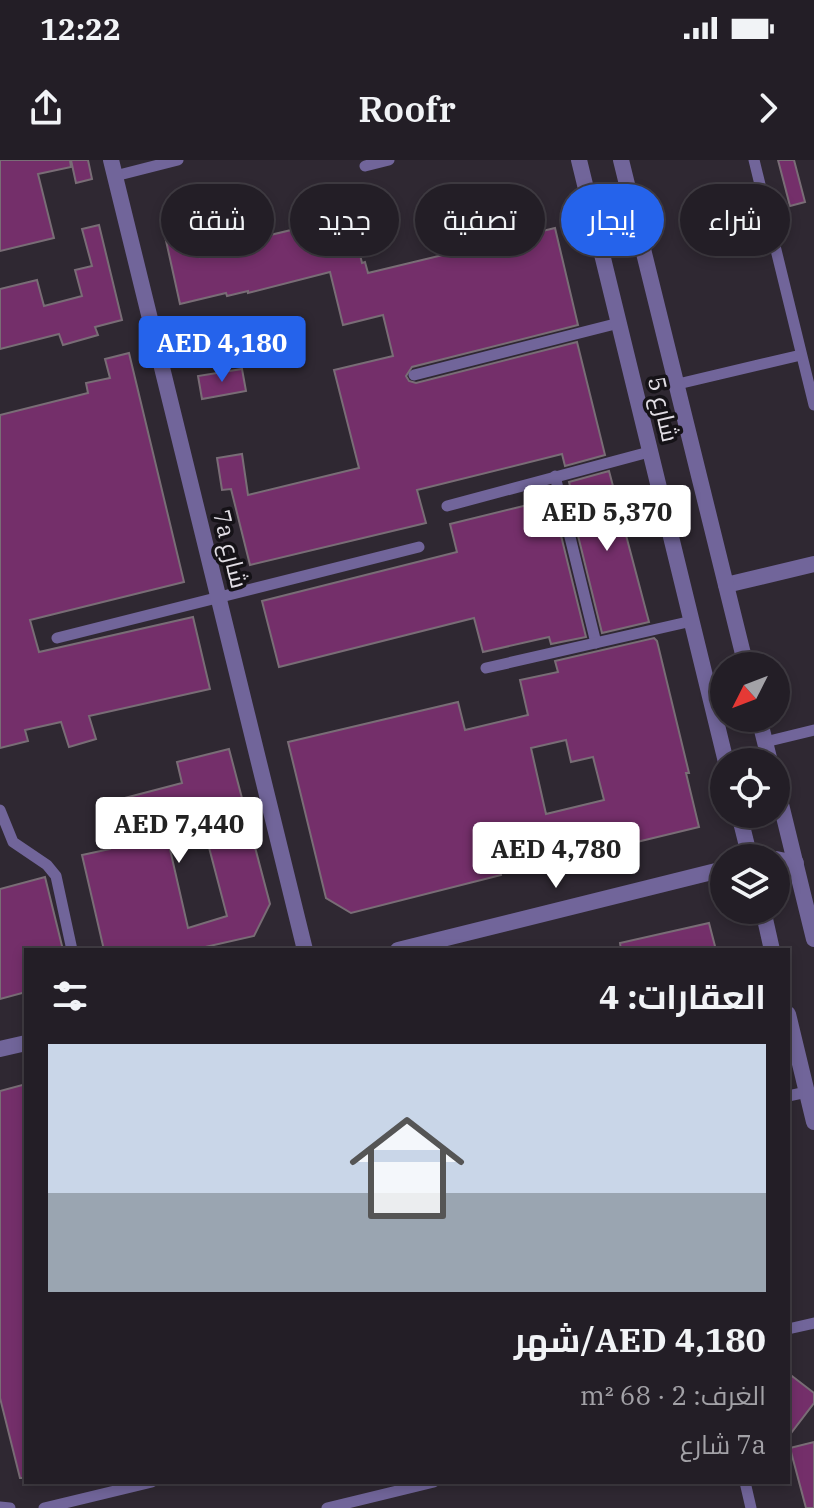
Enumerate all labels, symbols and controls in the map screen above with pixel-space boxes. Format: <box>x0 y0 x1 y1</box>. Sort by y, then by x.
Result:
text: 12:22 <box>40 9 121 48</box>
text: Roofr <box>358 85 456 132</box>
icon: share <box>24 86 68 130</box>
icon: forward <box>746 86 790 130</box>
chip: شقة <box>161 184 274 256</box>
chip: جديد <box>290 184 399 256</box>
chip: تصفية <box>415 184 545 256</box>
chip: إيجار <box>561 184 664 256</box>
chip: شراء <box>680 184 790 256</box>
pin: AED 4,180 <box>130 316 314 384</box>
text: AED 4,180 <box>157 325 287 359</box>
street label: شارع 5 <box>640 373 687 445</box>
pin: AED 5,370 <box>515 485 699 553</box>
text: AED 5,370 <box>542 494 672 528</box>
street label: 7a شارع <box>205 507 256 592</box>
north arrow <box>710 652 790 732</box>
map controls <box>710 652 790 924</box>
button: locate <box>710 748 790 828</box>
pin: AED 7,440 <box>87 797 271 865</box>
text: AED 7,440 <box>114 806 244 840</box>
pin: AED 4,780 <box>464 822 648 890</box>
text: AED 4,780 <box>491 831 621 865</box>
button: layers <box>710 844 790 924</box>
icon: filters <box>48 974 92 1018</box>
text: العقارات: 4 <box>599 974 766 1018</box>
icon: home <box>335 1096 479 1240</box>
text: AED 4,180/شهر <box>514 1317 766 1361</box>
text: الغرف: 2 · 68 m² <box>580 1378 766 1412</box>
text: 7a شارع <box>680 1427 766 1461</box>

